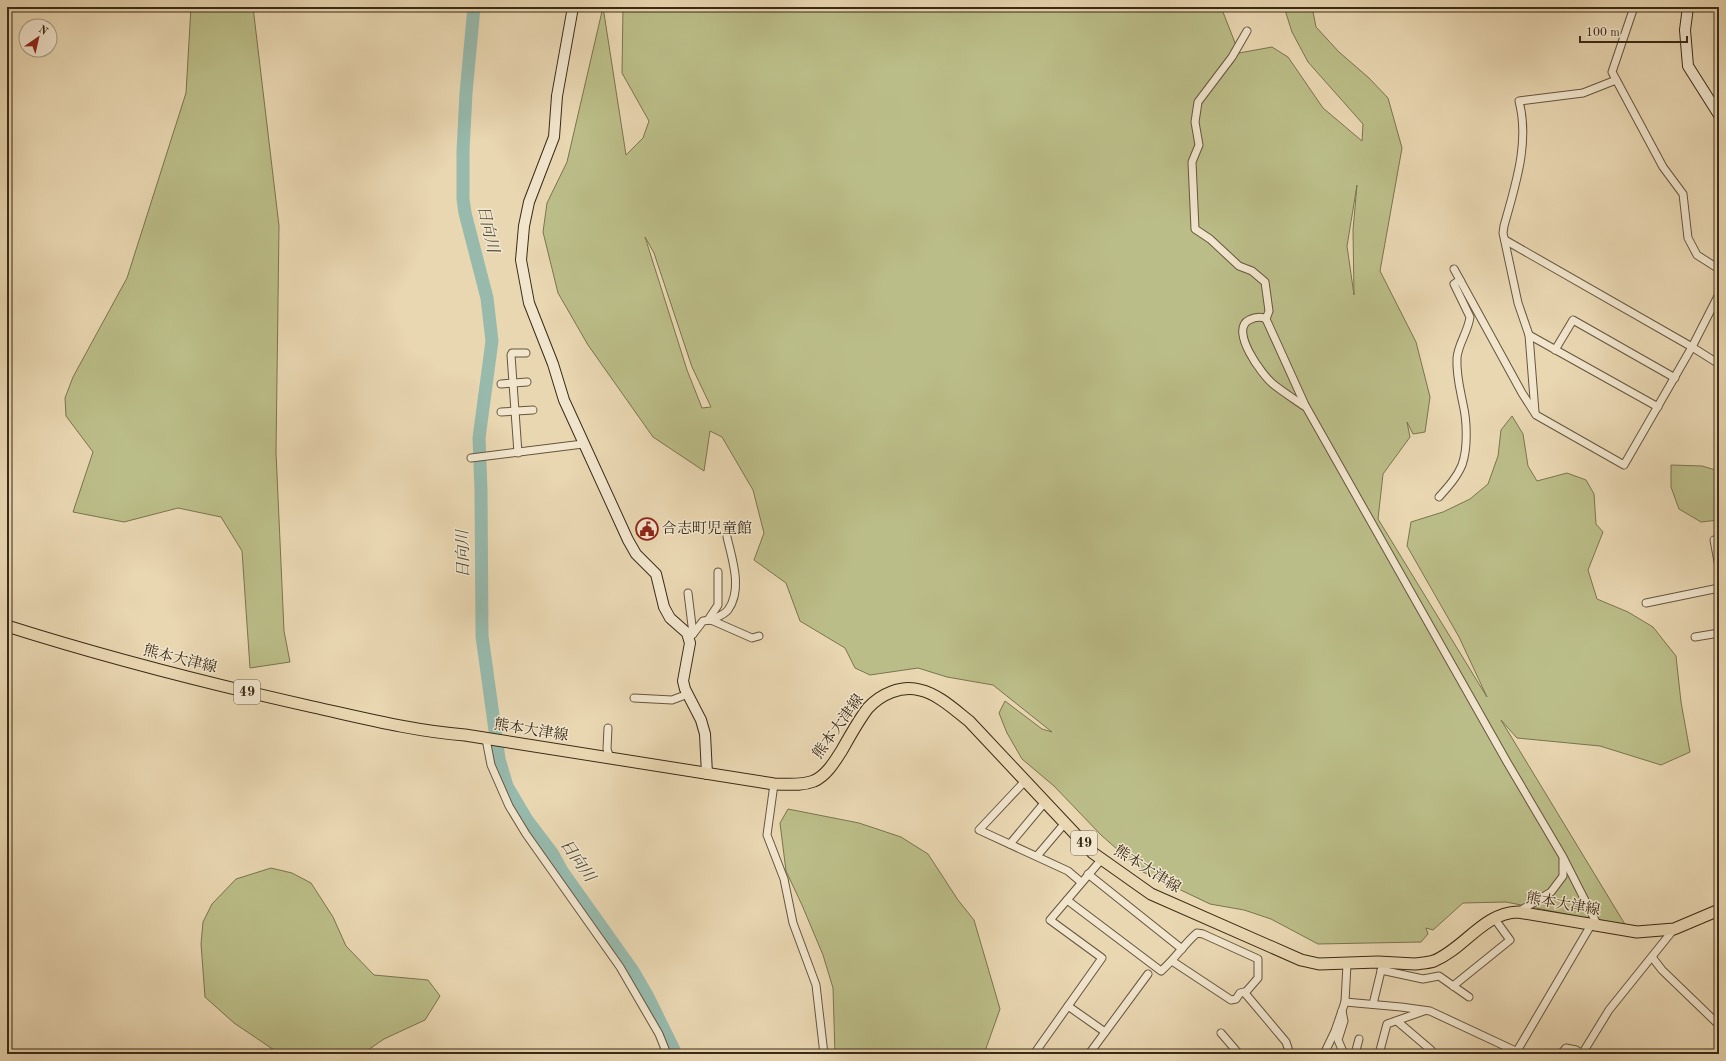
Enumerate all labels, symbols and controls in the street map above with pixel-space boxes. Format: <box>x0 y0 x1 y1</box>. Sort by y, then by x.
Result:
north arrow <box>18 18 58 58</box>
scale bar <box>1580 18 1687 44</box>
text: N <box>36 24 50 38</box>
text: 100 m <box>1586 27 1620 39</box>
water label: 日向川 <box>474 203 503 256</box>
public building icon: 合志町児童館 <box>634 516 660 542</box>
place label: 合志町児童館 <box>662 520 752 537</box>
water label: 日向川 <box>454 528 472 578</box>
street label: 熊本大津線 <box>142 642 219 676</box>
road number: 49 <box>234 680 260 704</box>
street label: 熊本大津線 <box>809 691 867 762</box>
street label: 熊本大津線 <box>493 716 570 744</box>
road number: 49 <box>1071 831 1097 855</box>
water label: 日向川 <box>557 836 600 887</box>
street label: 熊本大津線 <box>1111 842 1184 896</box>
street label: 熊本大津線 <box>1525 889 1602 919</box>

